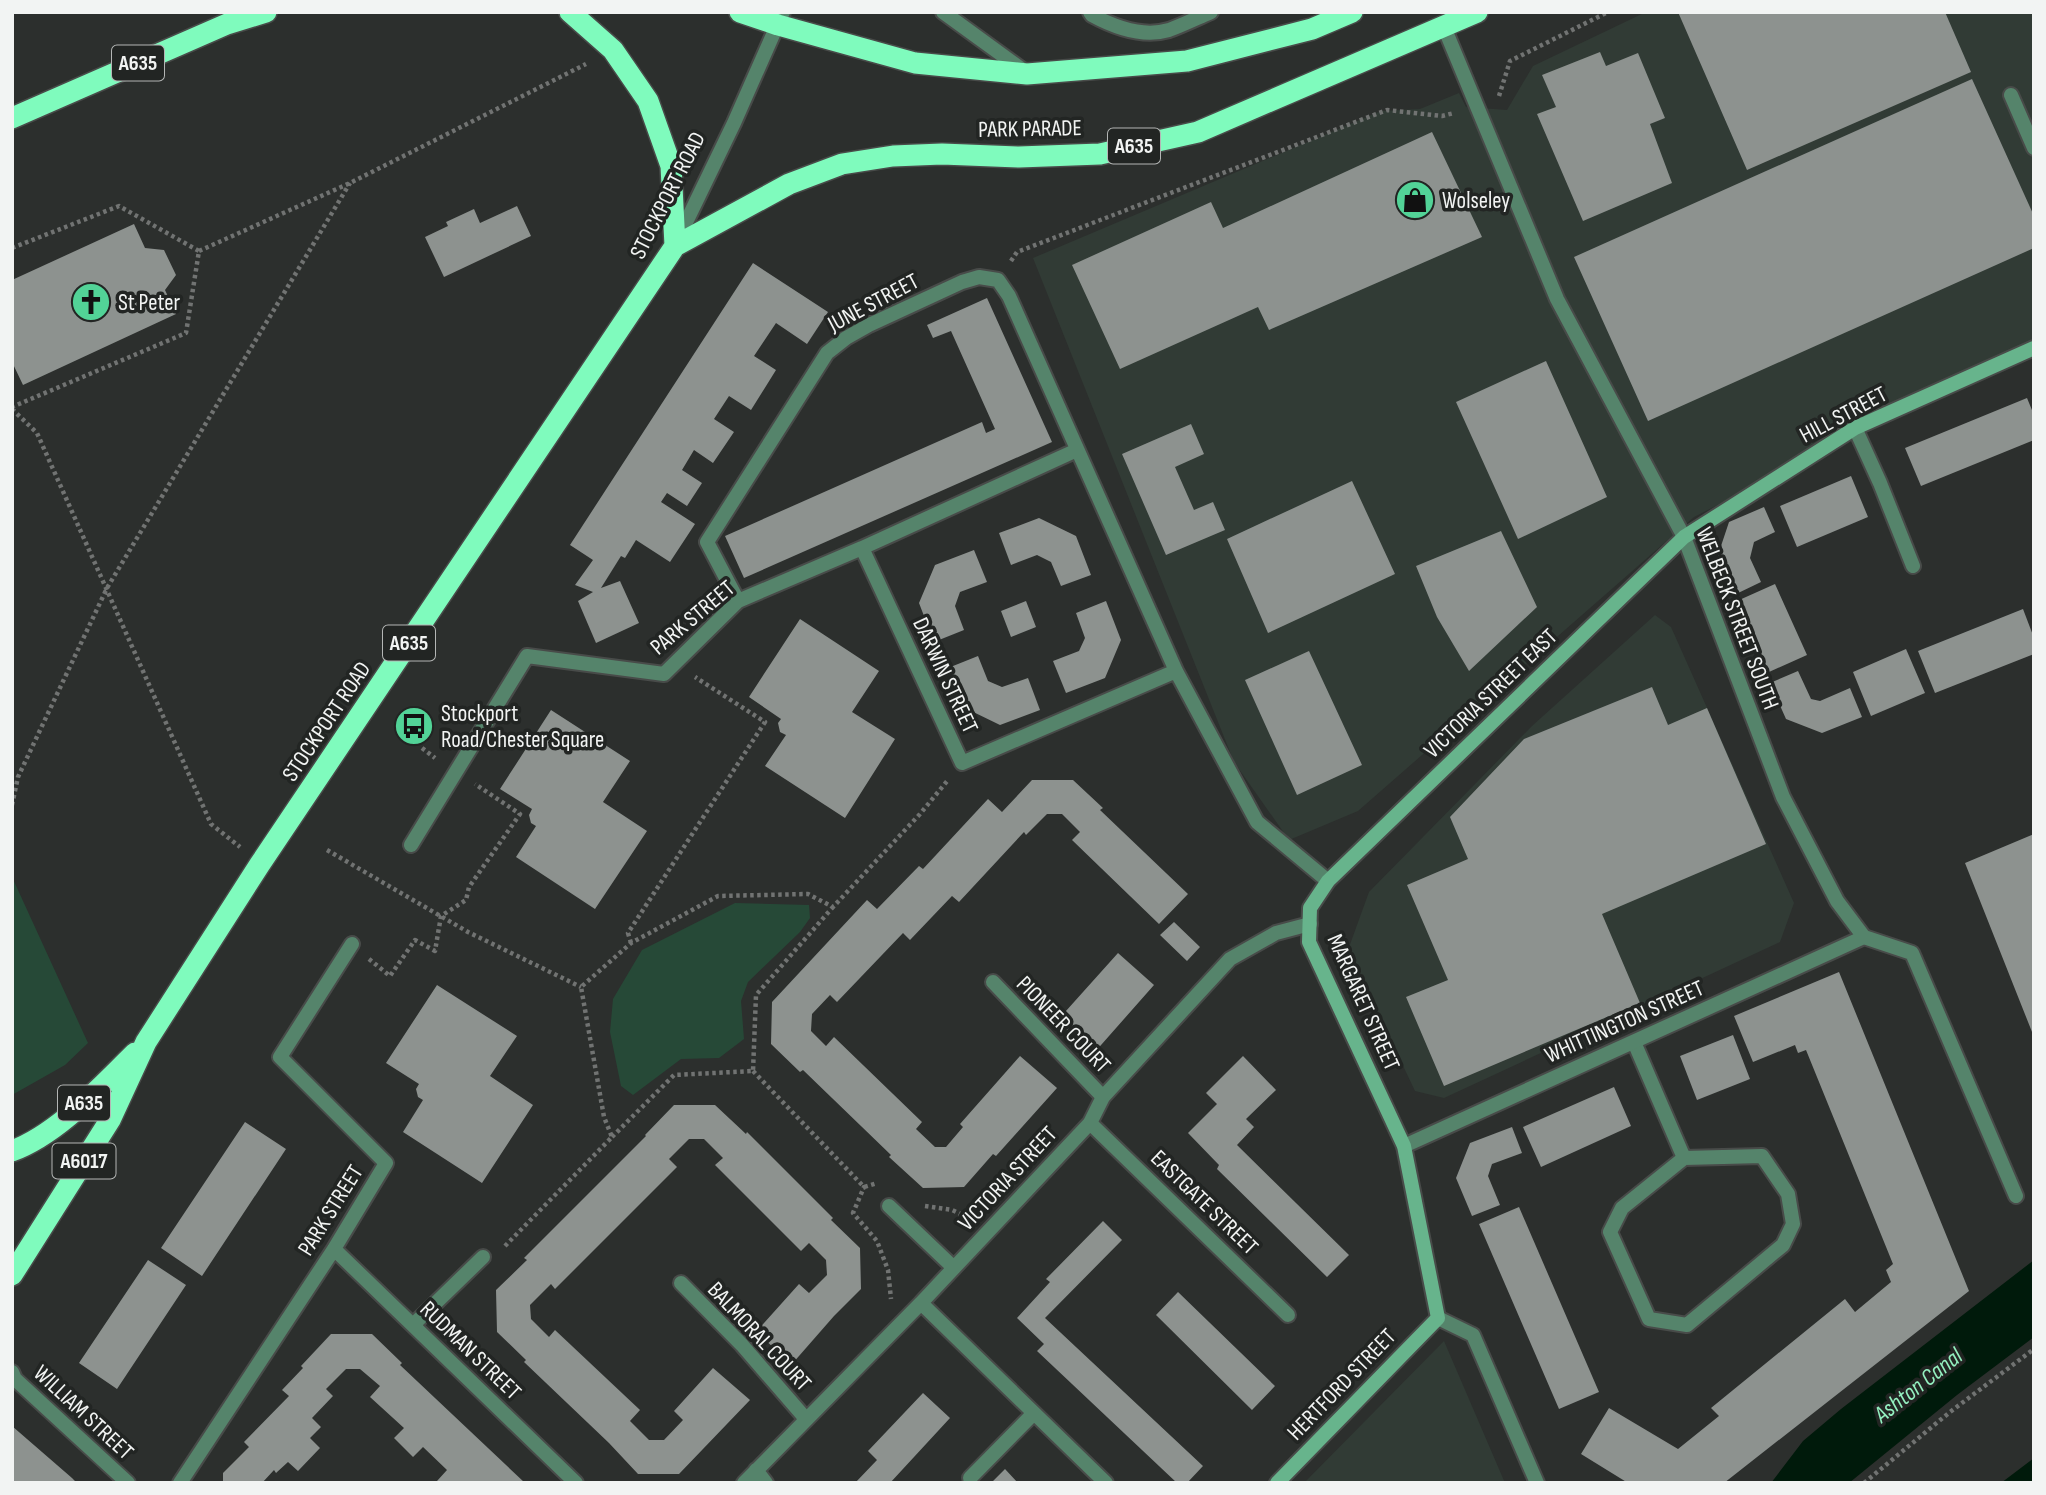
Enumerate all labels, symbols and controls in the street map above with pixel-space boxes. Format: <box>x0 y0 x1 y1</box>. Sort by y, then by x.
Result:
road number: A635 <box>112 46 164 80</box>
street label: PARK PARADE <box>978 114 1082 144</box>
street label: STOCKPORT ROAD <box>624 127 712 264</box>
road number: A635 <box>1108 128 1160 164</box>
shop icon: Wolseley <box>1394 179 1436 221</box>
place label: Wolseley <box>1442 187 1510 215</box>
street label: JUNE STREET <box>822 267 924 339</box>
church icon: St Peter <box>70 281 112 323</box>
place label: St Peter <box>118 289 180 317</box>
street label: HILL STREET <box>1795 380 1892 450</box>
street label: WELBECK STREET SOUTH <box>1689 523 1785 713</box>
street label: PARK STREET <box>645 574 741 661</box>
street label: DARWIN STREET <box>906 613 984 738</box>
street label: VICTORIA STREET EAST <box>1418 623 1563 764</box>
road number: A635 <box>383 626 435 660</box>
street label: STOCKPORT ROAD <box>276 656 377 787</box>
place label: Stockport Road/Chester Square <box>441 700 604 754</box>
bus stop icon: Stockport Road/Chester Square <box>393 705 435 747</box>
street label: MARGARET STREET <box>1321 930 1406 1075</box>
street label: PIONEER COURT <box>1010 970 1116 1079</box>
street label: WHITTINGTON STREET <box>1540 974 1708 1070</box>
road number: A635 <box>58 1086 110 1120</box>
street label: VICTORIA STREET <box>952 1121 1063 1237</box>
road number: A6017 <box>52 1144 116 1178</box>
street label: EASTGATE STREET <box>1145 1145 1264 1261</box>
street label: PARK STREET <box>292 1160 370 1261</box>
street label: BALMORAL COURT <box>701 1276 817 1397</box>
street label: RUDMAN STREET <box>414 1295 527 1406</box>
street label: HERTFORD STREET <box>1281 1323 1402 1446</box>
water label: Ashton Canal <box>1867 1341 1969 1430</box>
street label: WILLIAM STREET <box>28 1359 139 1466</box>

